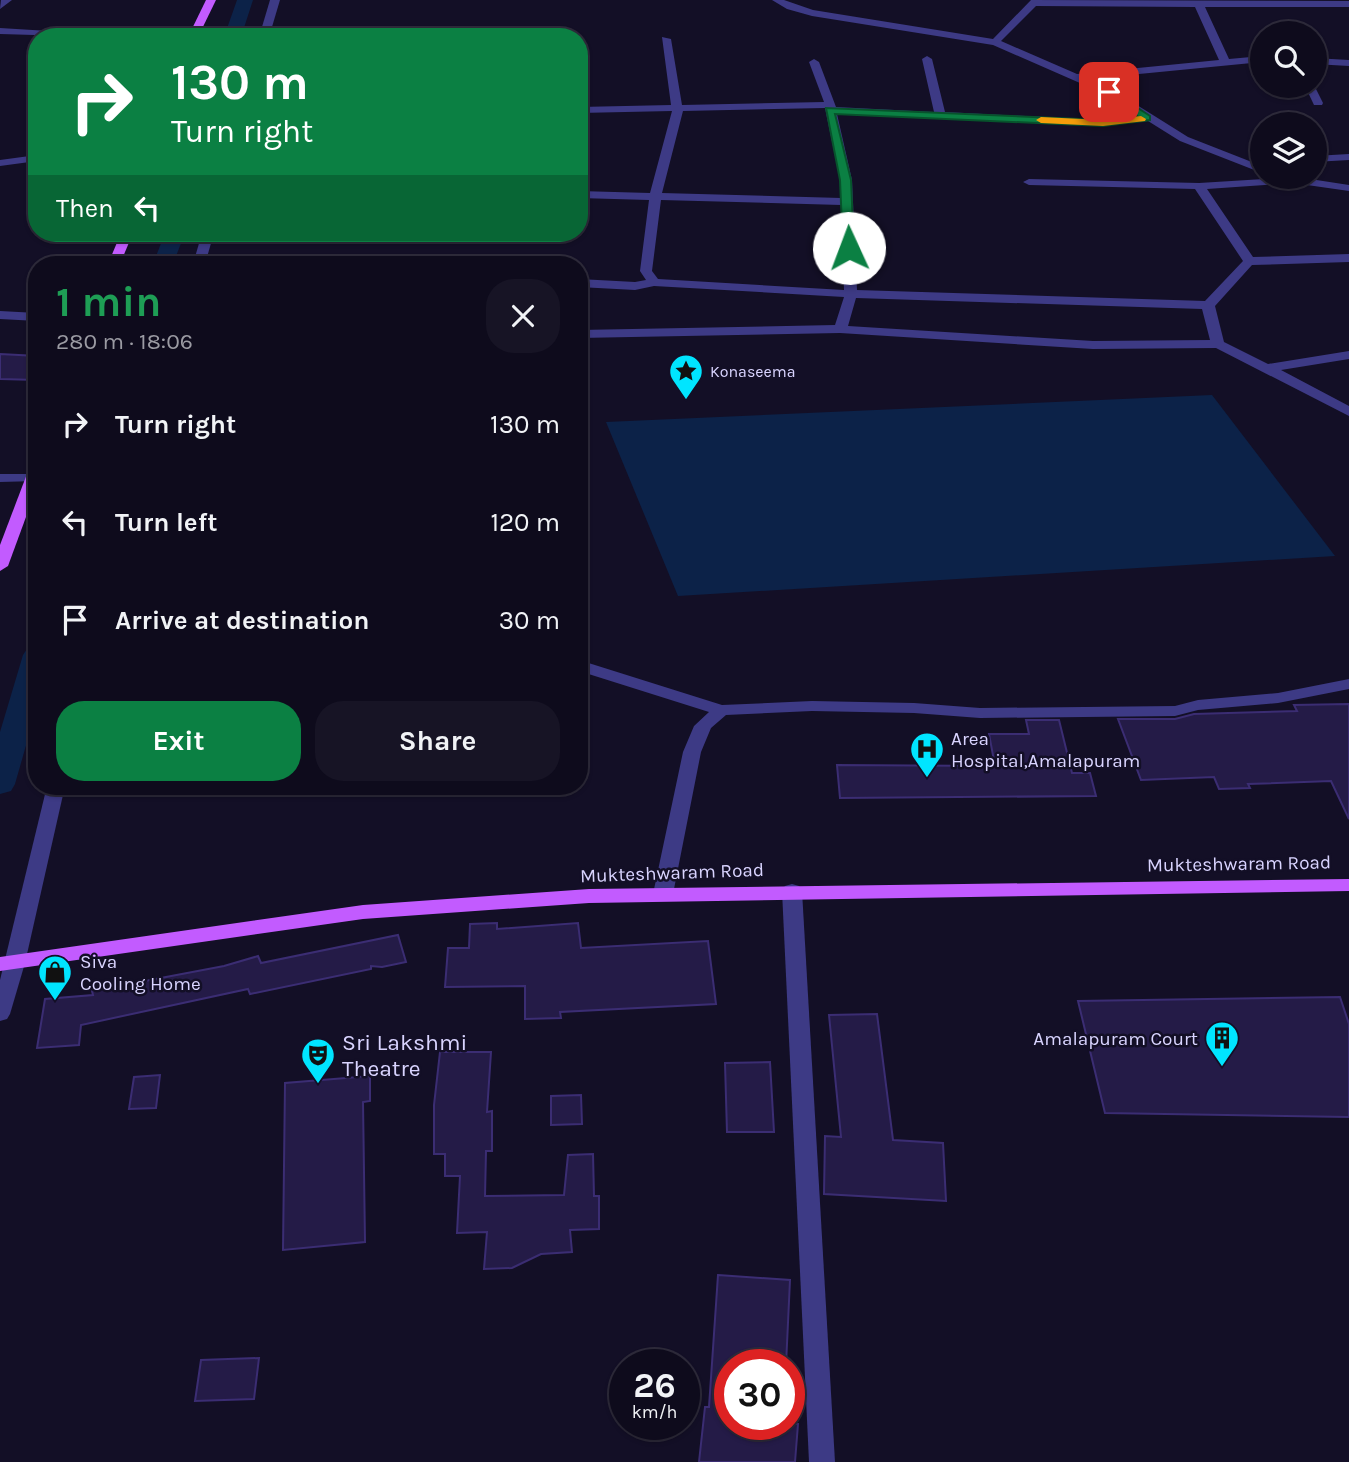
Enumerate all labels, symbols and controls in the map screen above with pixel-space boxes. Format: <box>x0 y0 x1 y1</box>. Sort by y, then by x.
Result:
map controls <box>1250 21 1327 189</box>
button: search <box>1250 21 1327 98</box>
text: 130 m <box>171 54 309 111</box>
icon: right <box>56 56 147 147</box>
pin <box>1079 62 1139 122</box>
icon: arrive <box>1090 73 1128 111</box>
button: layers <box>1250 112 1327 189</box>
text: Turn right <box>171 113 313 150</box>
icon: left <box>128 189 166 227</box>
text: Then <box>56 193 114 224</box>
position arrow <box>812 211 886 285</box>
text: 1 min <box>56 277 161 327</box>
button: close <box>486 279 560 353</box>
text: 280 m · 18:06 <box>56 328 193 355</box>
place icon: Konaseema <box>667 352 705 401</box>
place label: Konaseema <box>710 362 796 381</box>
icon: right <box>56 405 94 443</box>
text: Turn right <box>115 409 236 440</box>
text: 130 m <box>490 409 560 440</box>
icon: left <box>56 503 94 541</box>
text: Turn left <box>115 507 217 538</box>
text: 120 m <box>490 507 560 538</box>
icon: arrive <box>56 601 94 639</box>
text: Arrive at destination <box>115 605 369 636</box>
text: 30 m <box>499 605 560 636</box>
button: Exit <box>56 701 301 781</box>
button: Share <box>315 701 560 781</box>
place label: Area Hospital,Amalapuram <box>951 728 1140 772</box>
hospital icon: Area Hospital,Amalapuram <box>908 730 946 779</box>
street label: Mukteshwaram Road <box>1147 851 1331 877</box>
street label: Mukteshwaram Road <box>580 859 764 887</box>
place label: Siva Cooling Home <box>80 951 201 995</box>
shop icon: Siva Cooling Home <box>36 953 74 1002</box>
building icon: Amalapuram Court <box>1203 1019 1241 1068</box>
place label: Amalapuram Court <box>1033 1028 1198 1050</box>
place label: Sri Lakshmi Theatre <box>342 1029 467 1082</box>
theatre icon: Sri Lakshmi Theatre <box>299 1036 337 1085</box>
speed limit sign: 30 <box>714 1349 805 1440</box>
text: 26 <box>633 1365 676 1406</box>
text: km/h <box>632 1401 677 1423</box>

